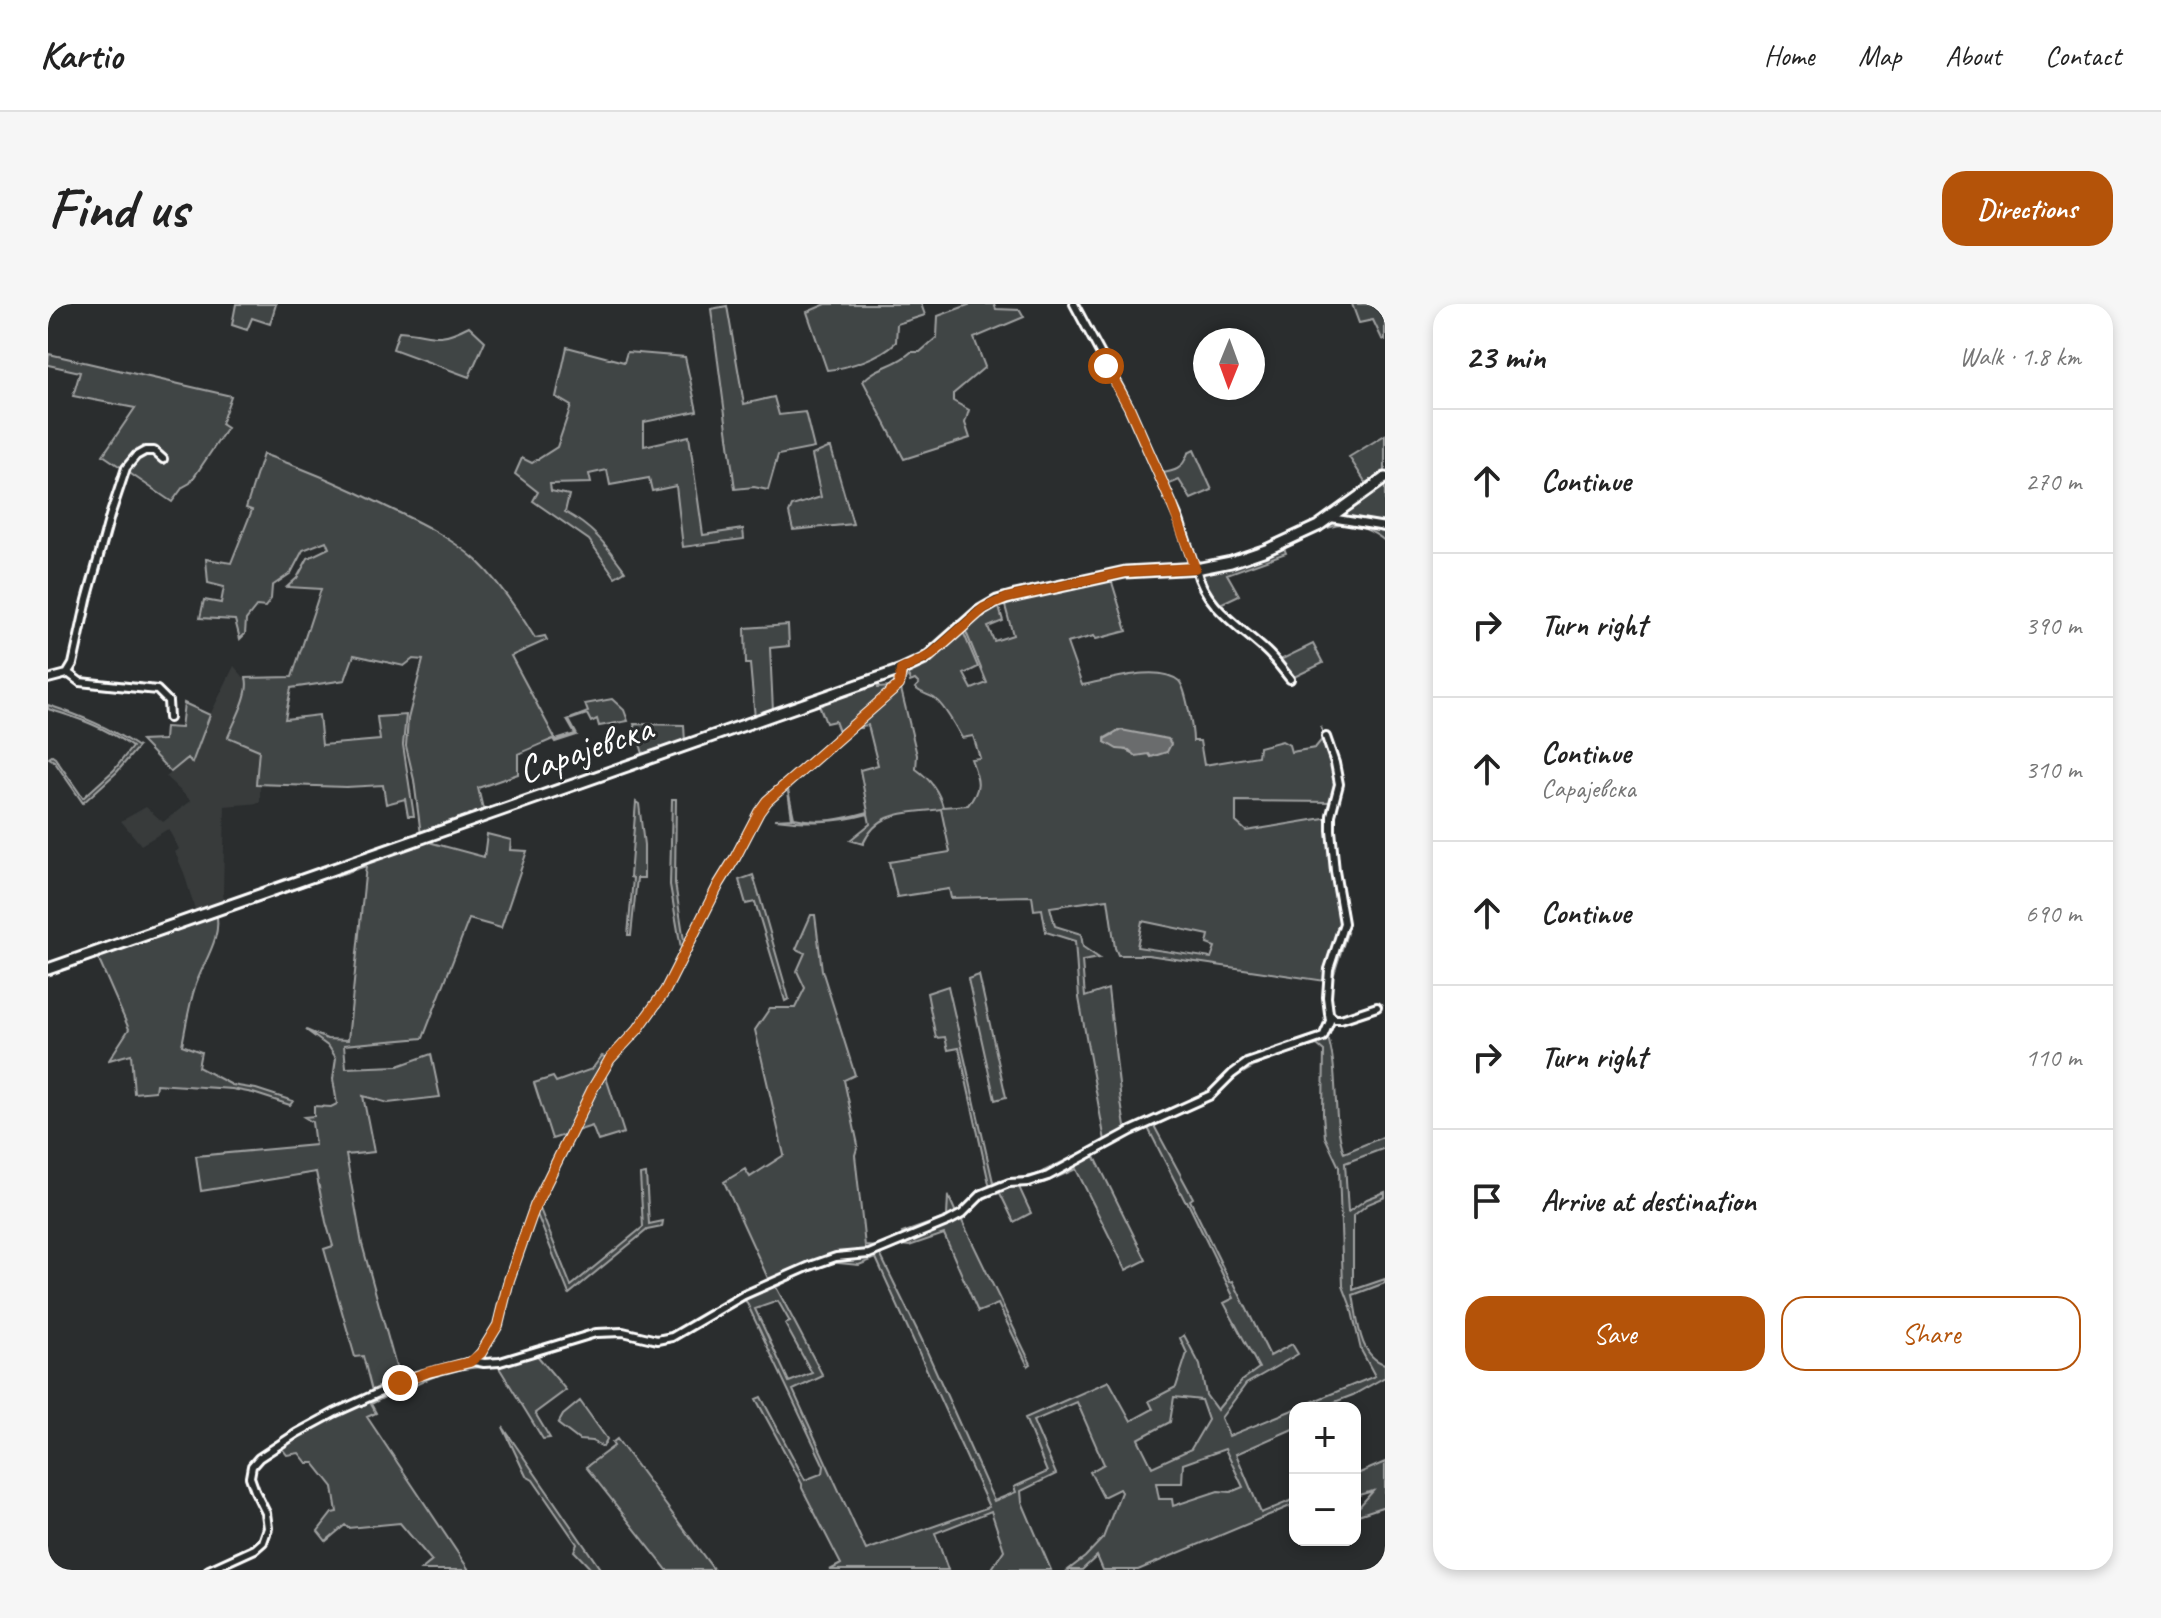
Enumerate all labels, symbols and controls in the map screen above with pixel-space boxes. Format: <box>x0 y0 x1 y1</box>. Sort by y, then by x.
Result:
text: Kartio <box>40 32 122 79</box>
text: Home <box>1764 38 1814 73</box>
text: Map <box>1858 38 1901 73</box>
text: About <box>1945 38 2001 73</box>
text: Contact <box>2045 38 2121 73</box>
button: Directions <box>1942 171 2113 246</box>
text: Find us <box>48 173 188 244</box>
north arrow <box>1193 328 1265 400</box>
text: 23 min <box>1465 335 1545 378</box>
text: Walk · 1.8 km <box>1959 340 2081 373</box>
route start <box>1088 348 1124 384</box>
icon: ahead <box>1465 459 1509 503</box>
text: Continue <box>1541 462 1631 500</box>
text: 270 m <box>2025 465 2081 498</box>
icon: right <box>1465 603 1509 647</box>
text: Turn right <box>1541 606 1646 644</box>
text: 390 m <box>2025 609 2081 642</box>
street label: Сарајевска <box>512 703 661 794</box>
text: Continue <box>1541 734 1631 772</box>
icon: ahead <box>1465 747 1509 791</box>
text: 310 m <box>2025 753 2081 786</box>
text: Сарајевска <box>1541 772 1636 805</box>
icon: ahead <box>1465 891 1509 935</box>
text: Continue <box>1541 894 1631 932</box>
text: 690 m <box>2025 897 2081 930</box>
icon: right <box>1465 1035 1509 1079</box>
text: Turn right <box>1541 1038 1646 1076</box>
text: 110 m <box>2025 1041 2081 1074</box>
icon: arrive <box>1465 1179 1509 1223</box>
text: Arrive at destination <box>1541 1182 1756 1220</box>
button: Save <box>1465 1296 1765 1371</box>
button: Share <box>1781 1296 2081 1371</box>
route end <box>382 1365 418 1401</box>
map controls <box>1289 1402 1361 1546</box>
button: + <box>1289 1402 1361 1474</box>
button: − <box>1289 1474 1361 1546</box>

